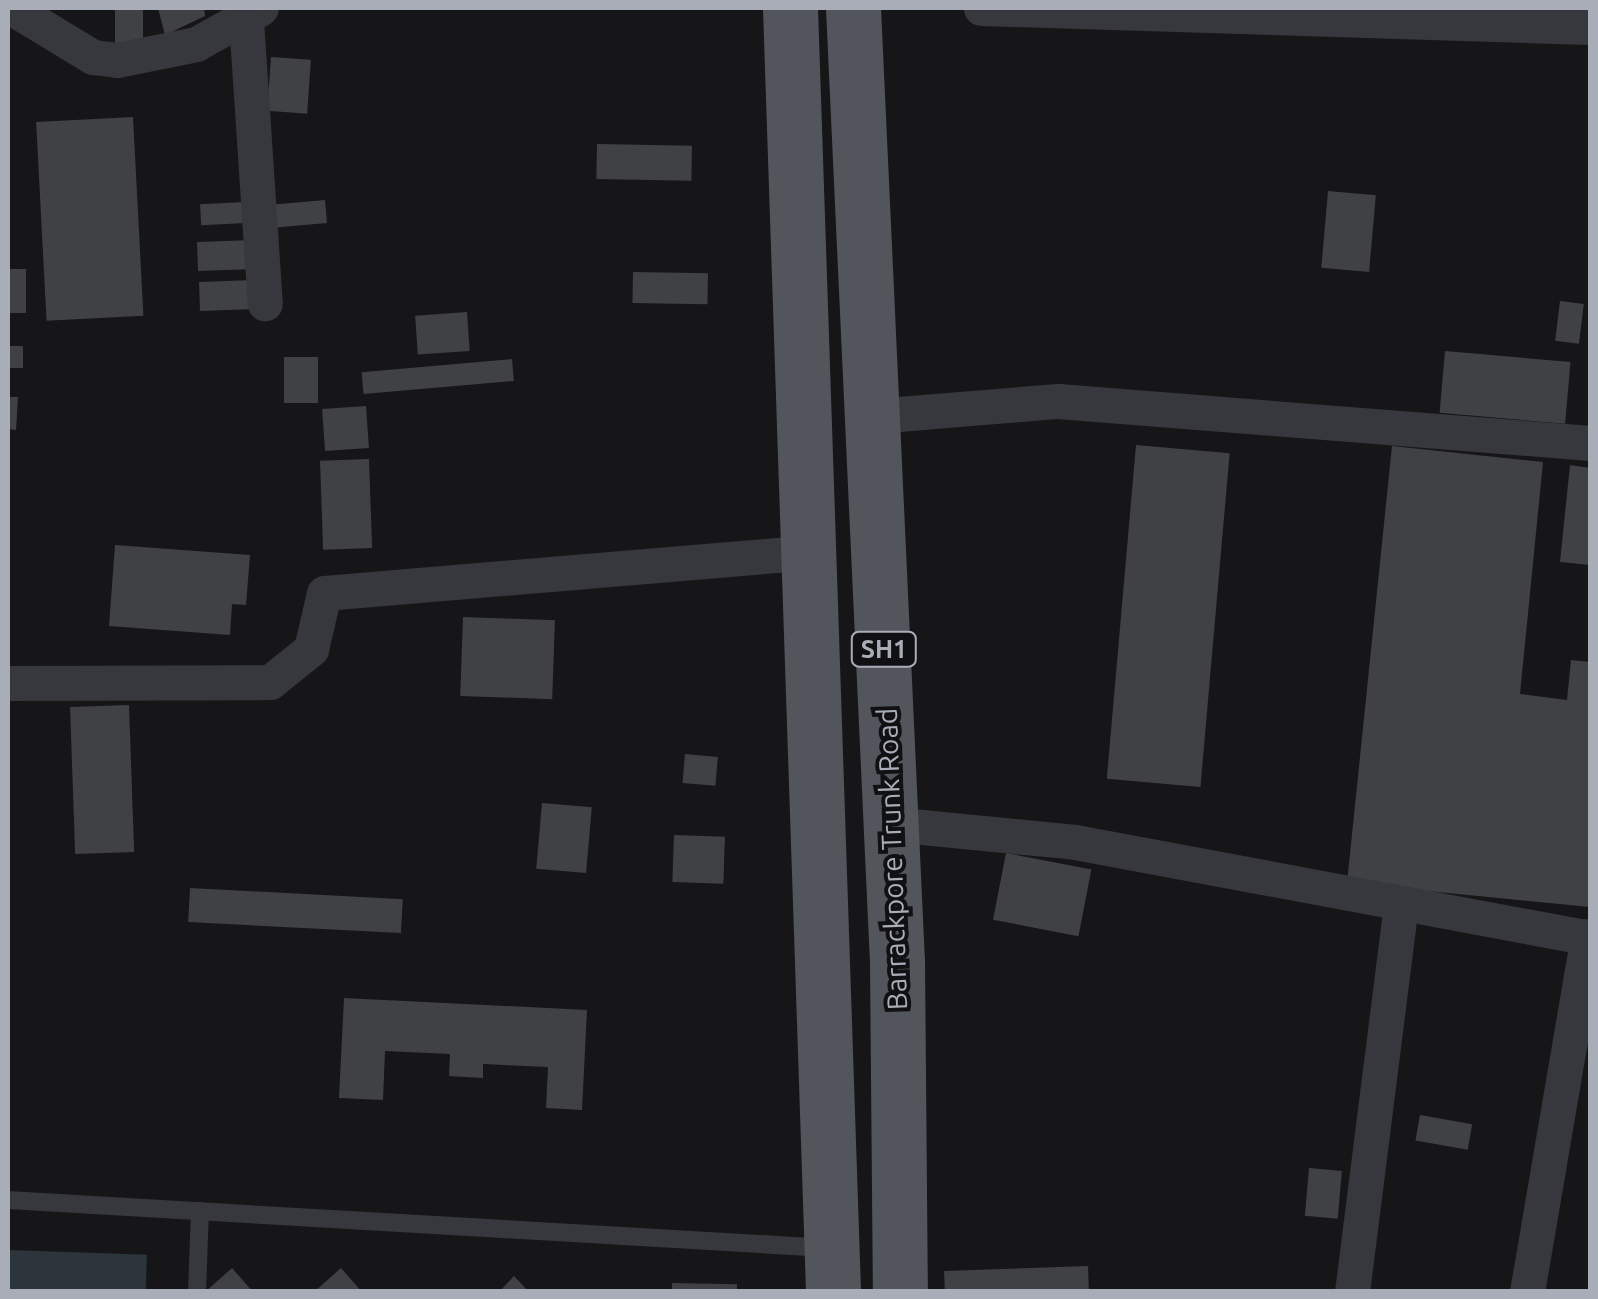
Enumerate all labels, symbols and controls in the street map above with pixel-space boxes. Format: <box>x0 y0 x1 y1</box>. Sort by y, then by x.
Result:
road number: SH1 <box>849 629 919 669</box>
street label: Barrackpore Trunk Road <box>870 707 914 1011</box>

